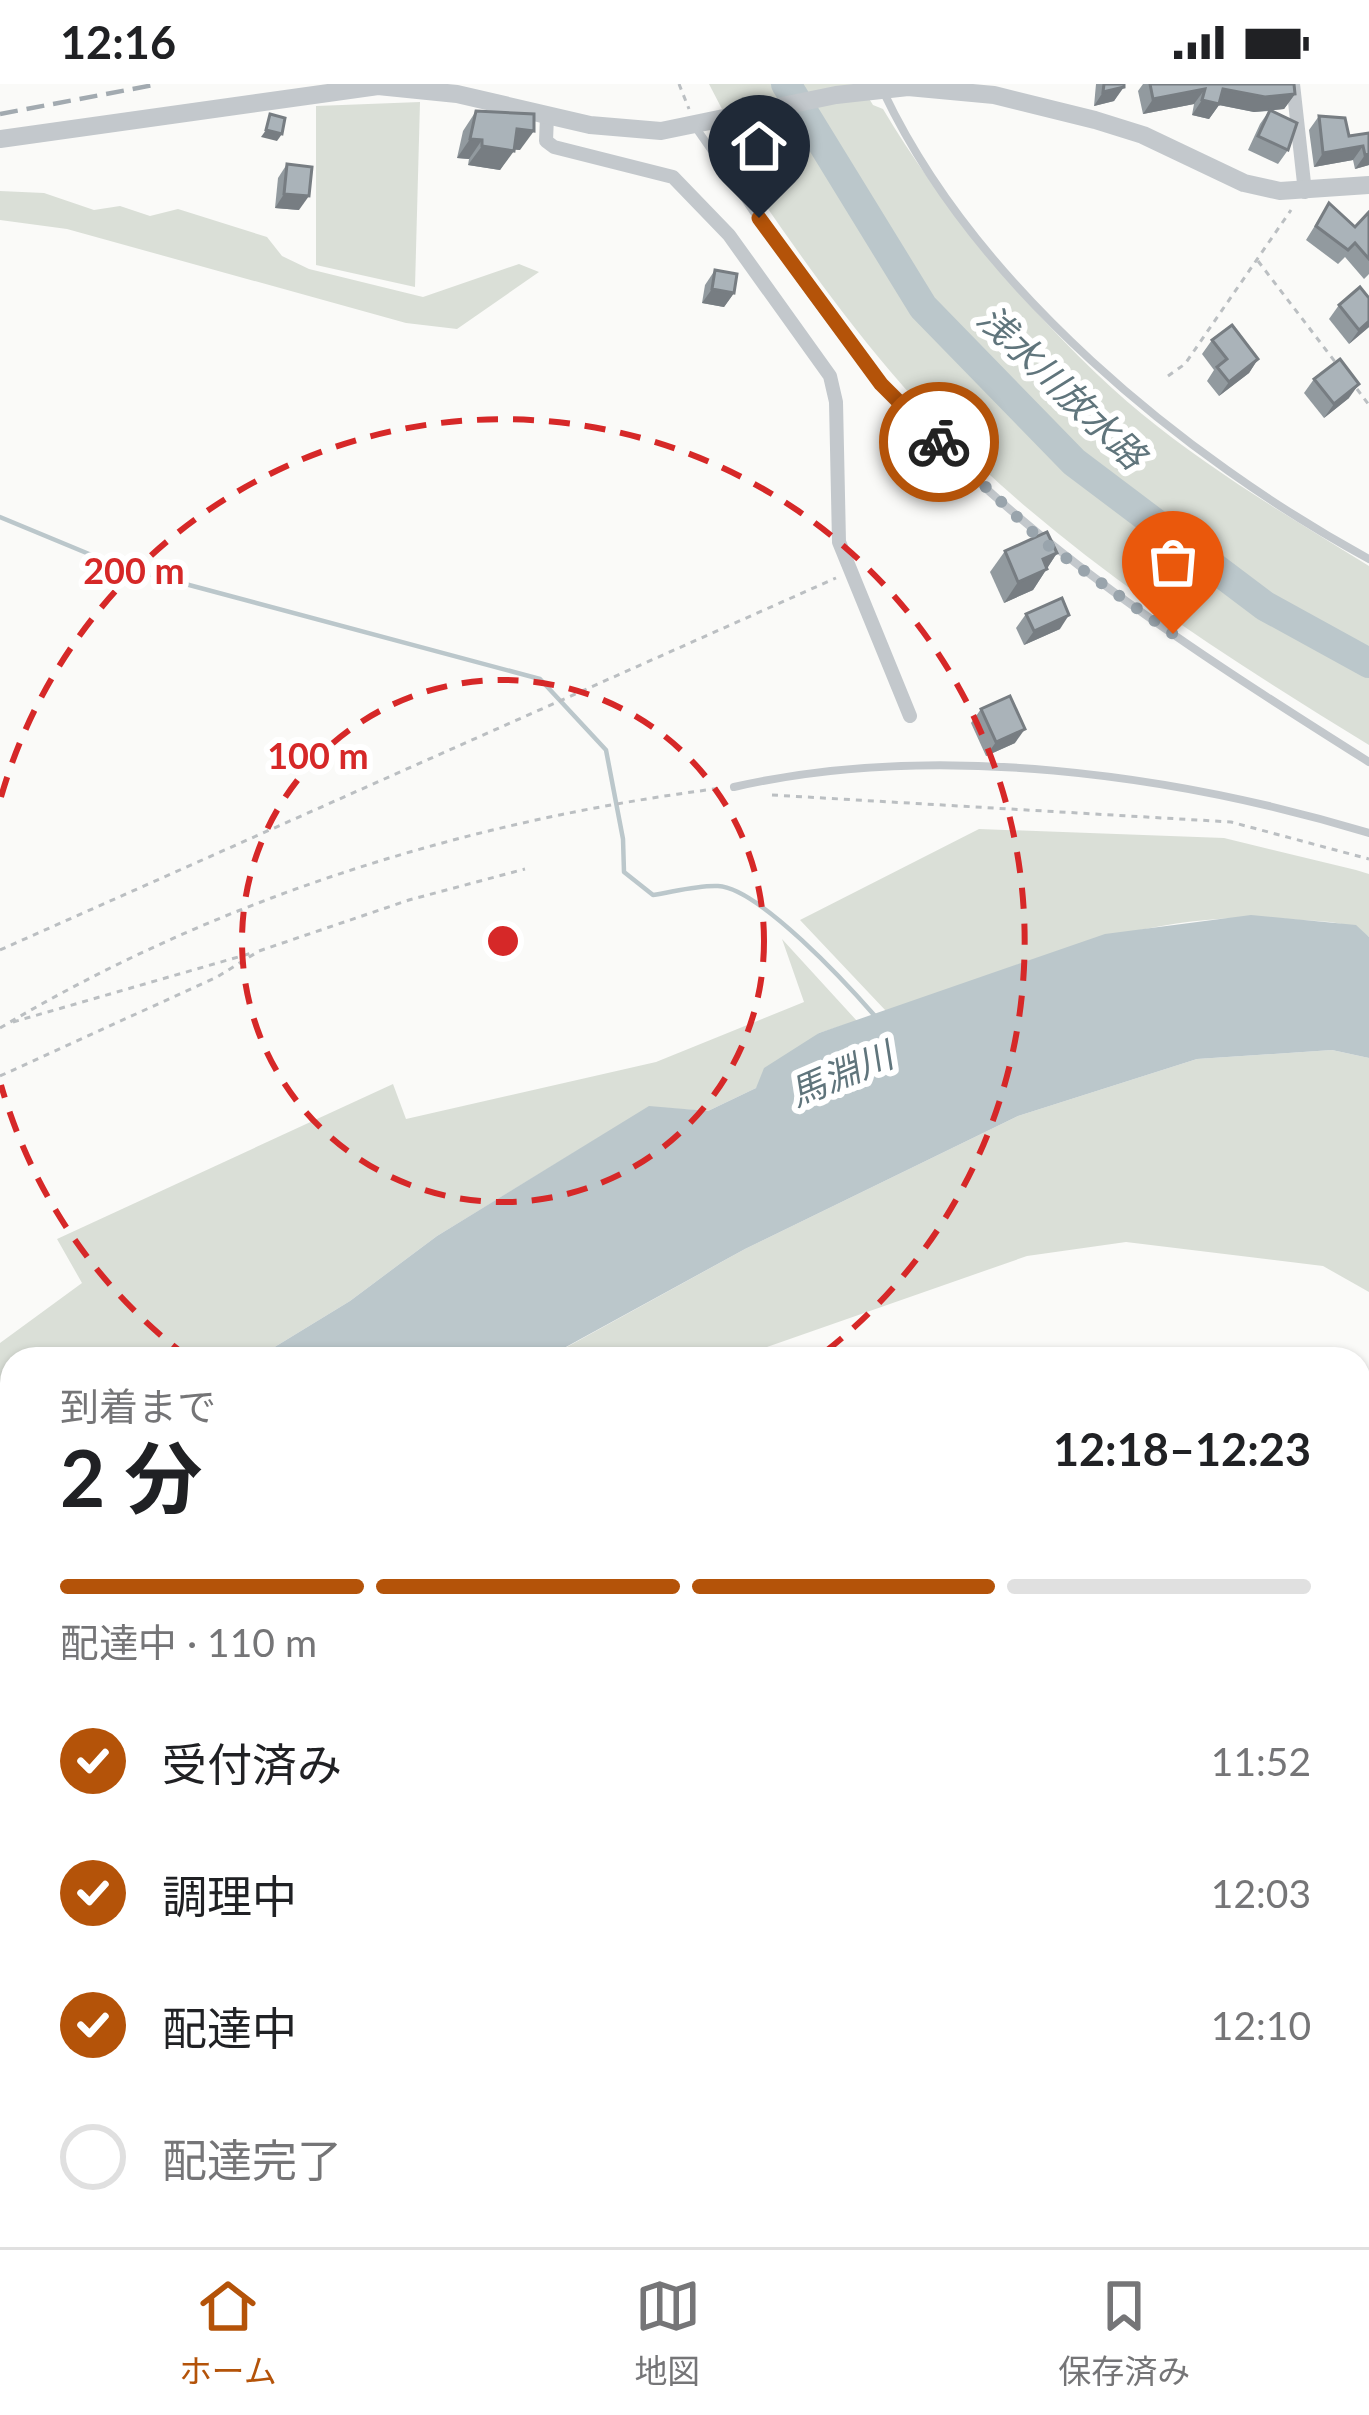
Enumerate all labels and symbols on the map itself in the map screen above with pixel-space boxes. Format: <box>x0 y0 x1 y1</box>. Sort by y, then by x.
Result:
pin <box>708 95 810 218</box>
water label: 浅水川放水路 <box>970 295 1158 479</box>
courier <box>879 382 999 502</box>
pin <box>1122 511 1224 634</box>
text: 200 m <box>83 548 185 592</box>
text: 100 m <box>267 733 369 777</box>
centre of rings <box>482 920 524 962</box>
water label: 馬淵川 <box>782 1030 903 1114</box>

